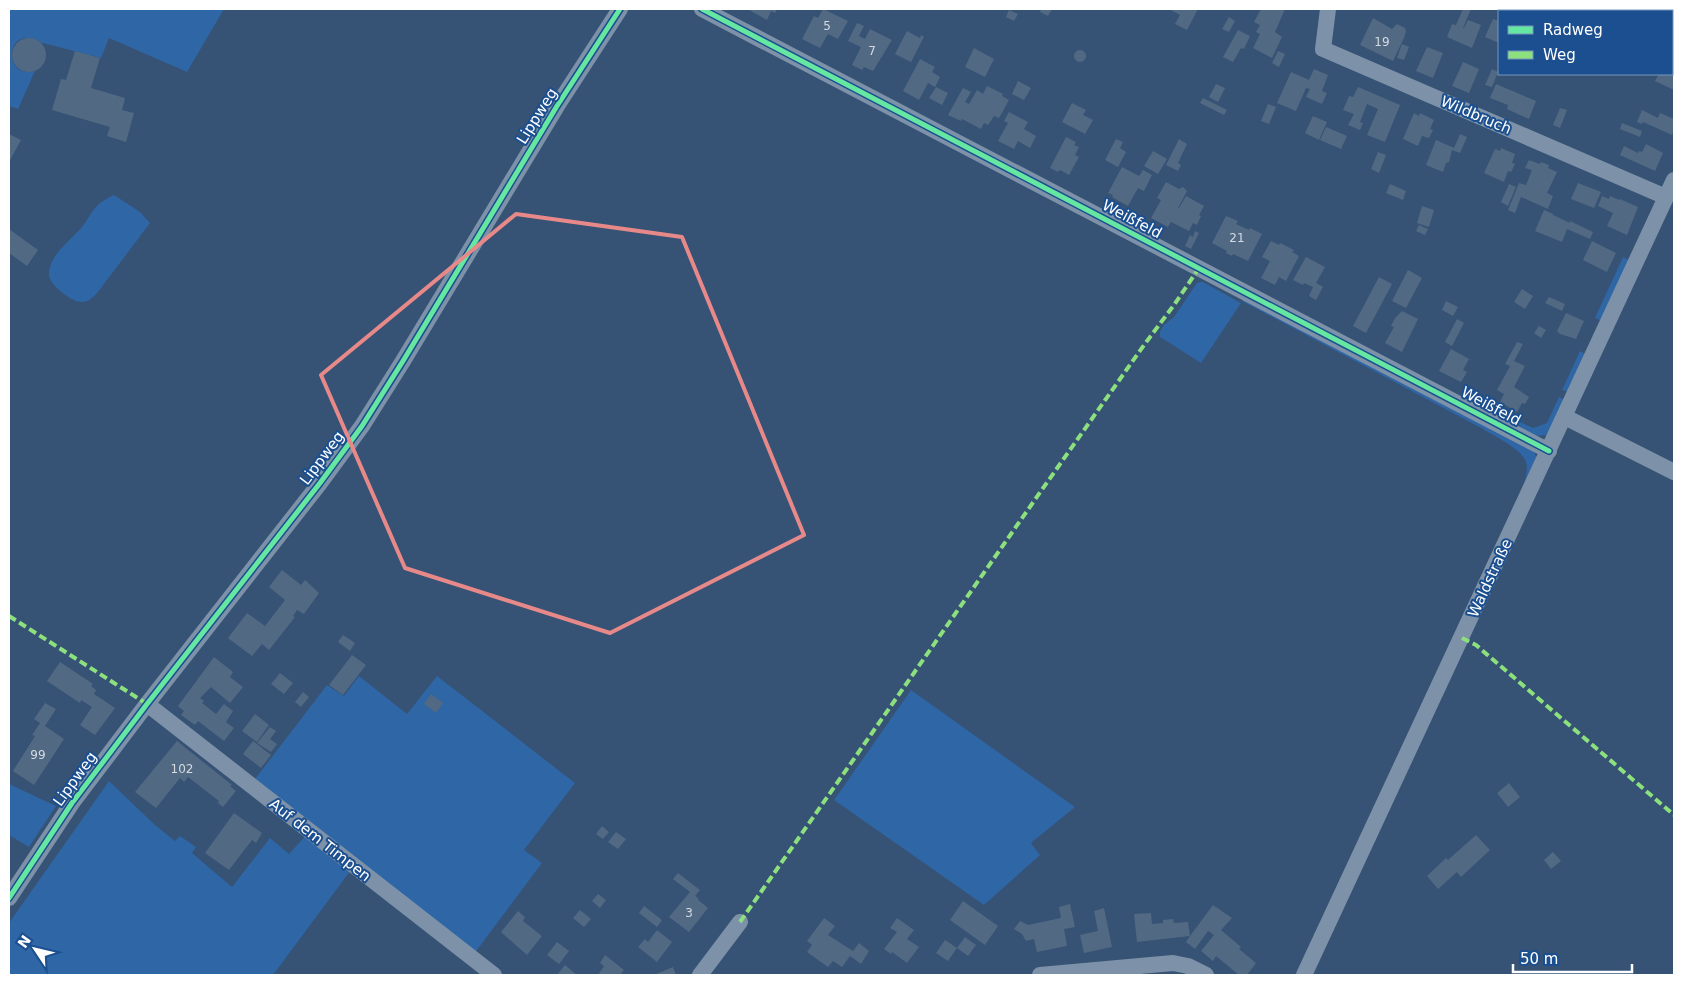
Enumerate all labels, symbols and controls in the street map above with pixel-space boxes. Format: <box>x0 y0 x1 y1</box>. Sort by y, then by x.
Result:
legend <box>1498 10 1673 75</box>
house number: 5 <box>823 19 831 33</box>
text: Radweg <box>1543 21 1603 39</box>
house number: 19 <box>1374 35 1390 49</box>
house number: 7 <box>868 44 876 58</box>
text: Weg <box>1543 46 1576 64</box>
street label: Lippweg <box>513 85 561 147</box>
street label: Wildbruch <box>1438 92 1514 138</box>
street label: Weißfeld <box>1099 196 1165 242</box>
house number: 21 <box>1229 231 1245 245</box>
street label: Weißfeld <box>1458 383 1524 429</box>
street label: Lippweg <box>296 428 348 488</box>
street label: Waldstraße <box>1464 536 1516 620</box>
house number: 99 <box>30 748 46 762</box>
street label: Lippweg <box>49 748 101 810</box>
house number: 102 <box>171 762 193 776</box>
street label: Auf dem Timpen <box>266 795 374 885</box>
house number: 3 <box>685 906 693 920</box>
north arrow <box>10 924 60 974</box>
text: N <box>14 932 34 951</box>
scale bar <box>1513 942 1632 974</box>
text: 50 m <box>1520 950 1558 968</box>

